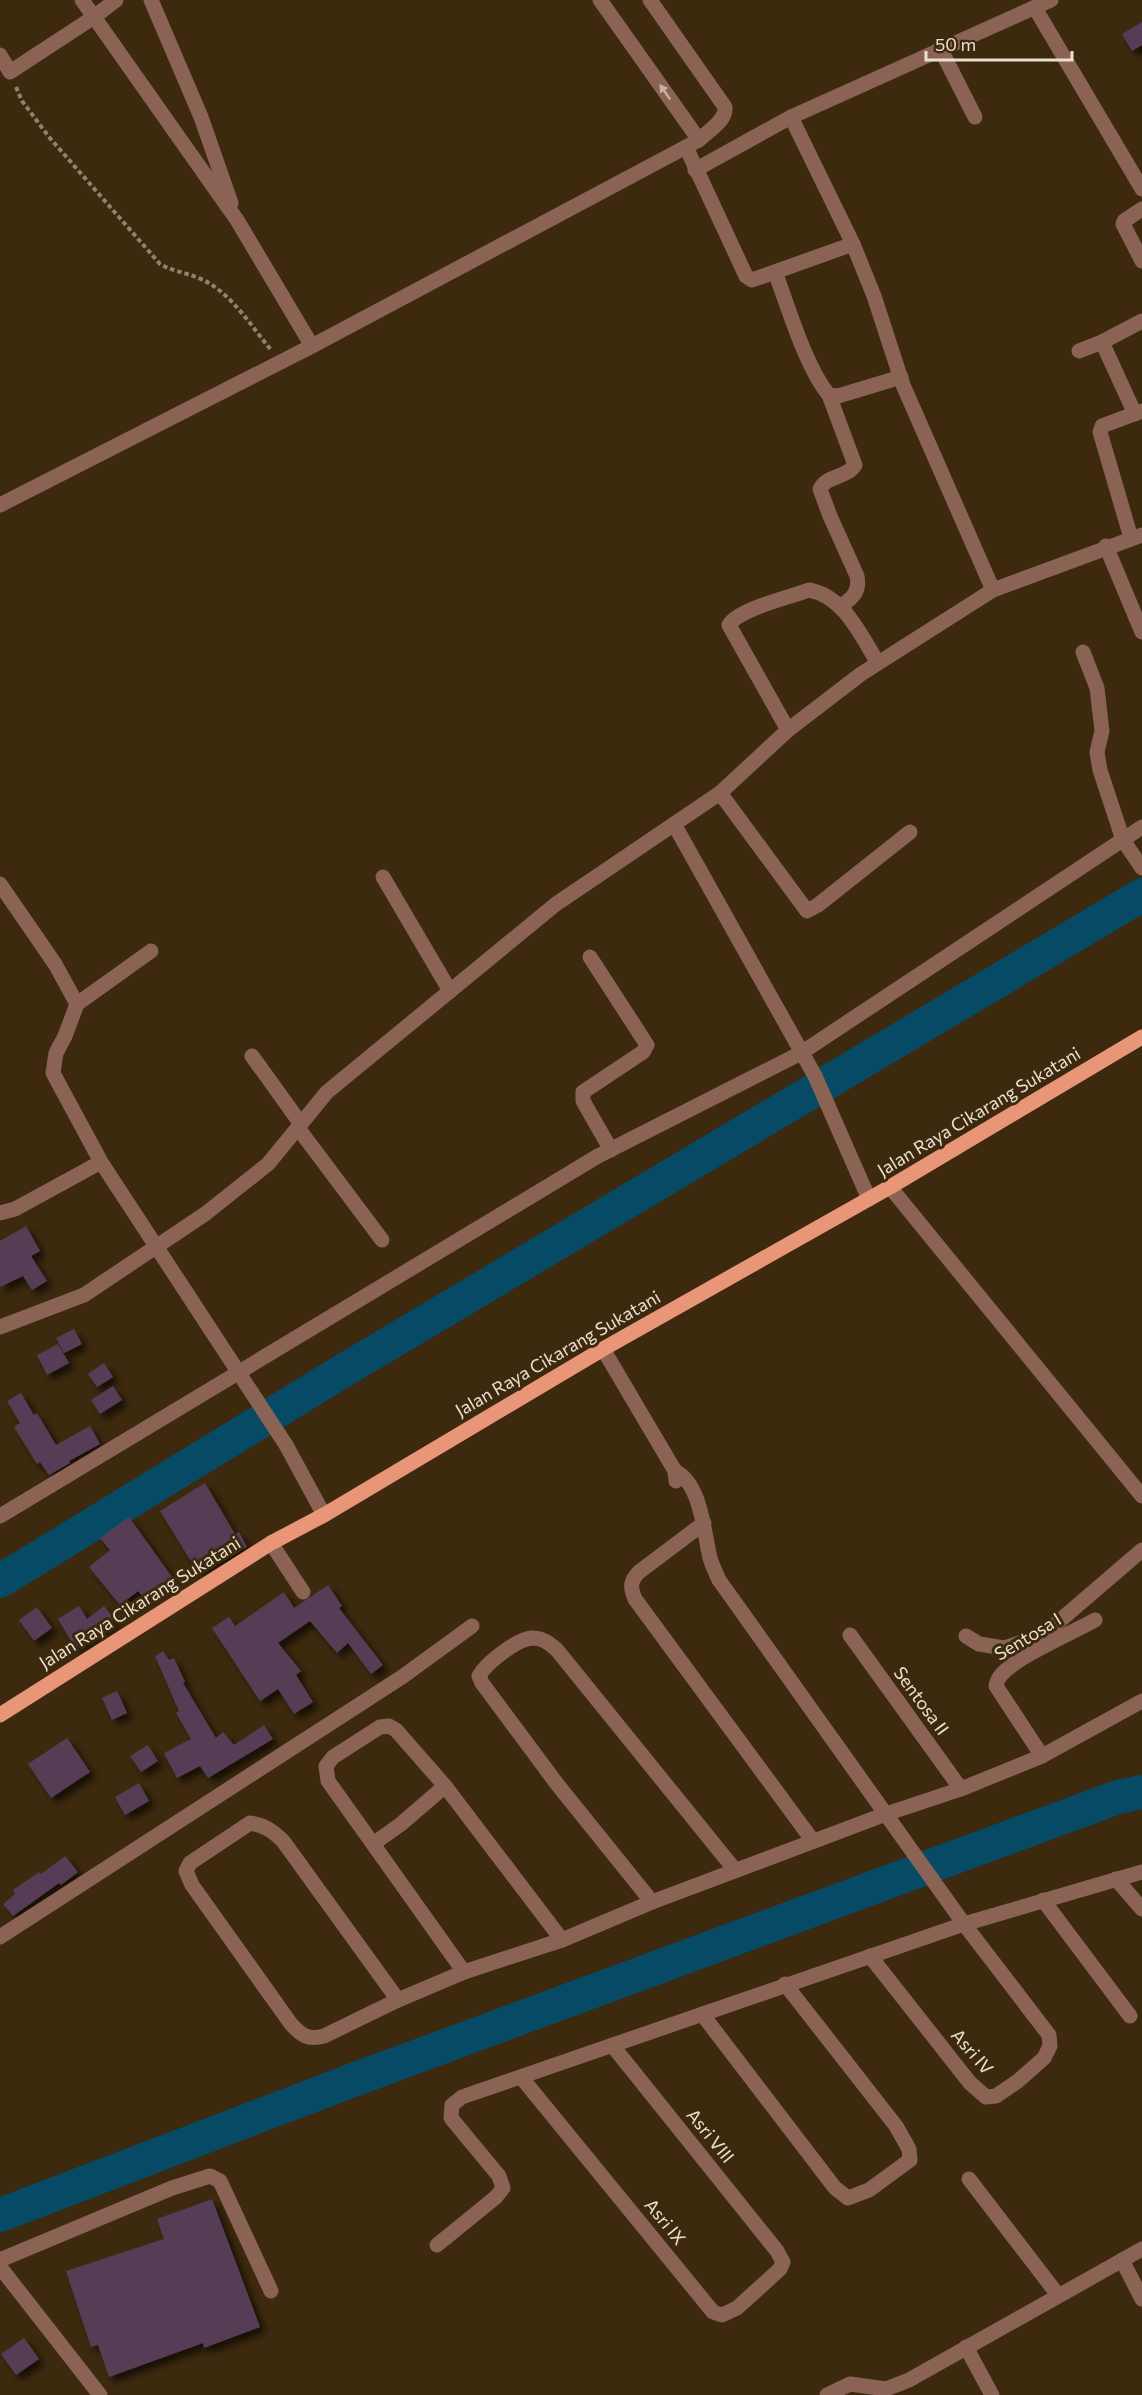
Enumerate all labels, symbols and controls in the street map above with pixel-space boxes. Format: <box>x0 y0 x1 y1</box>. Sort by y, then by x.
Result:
scale bar <box>926 24 1072 62</box>
text: 50 m <box>935 33 976 55</box>
one-way arrow <box>660 84 671 100</box>
street label: Jalan Raya Cikarang Sukatani <box>873 1042 1084 1181</box>
street label: Jalan Raya Cikarang Sukatani <box>451 1285 664 1421</box>
street label: Jalan Raya Cikarang Sukatani <box>35 1531 244 1673</box>
street label: Sentosa I <box>990 1608 1065 1665</box>
street label: Sentosa II <box>890 1662 954 1739</box>
street label: Asri IV <box>947 2024 999 2079</box>
street label: Asri VIII <box>682 2104 739 2167</box>
street label: Asri IX <box>641 2194 691 2249</box>

